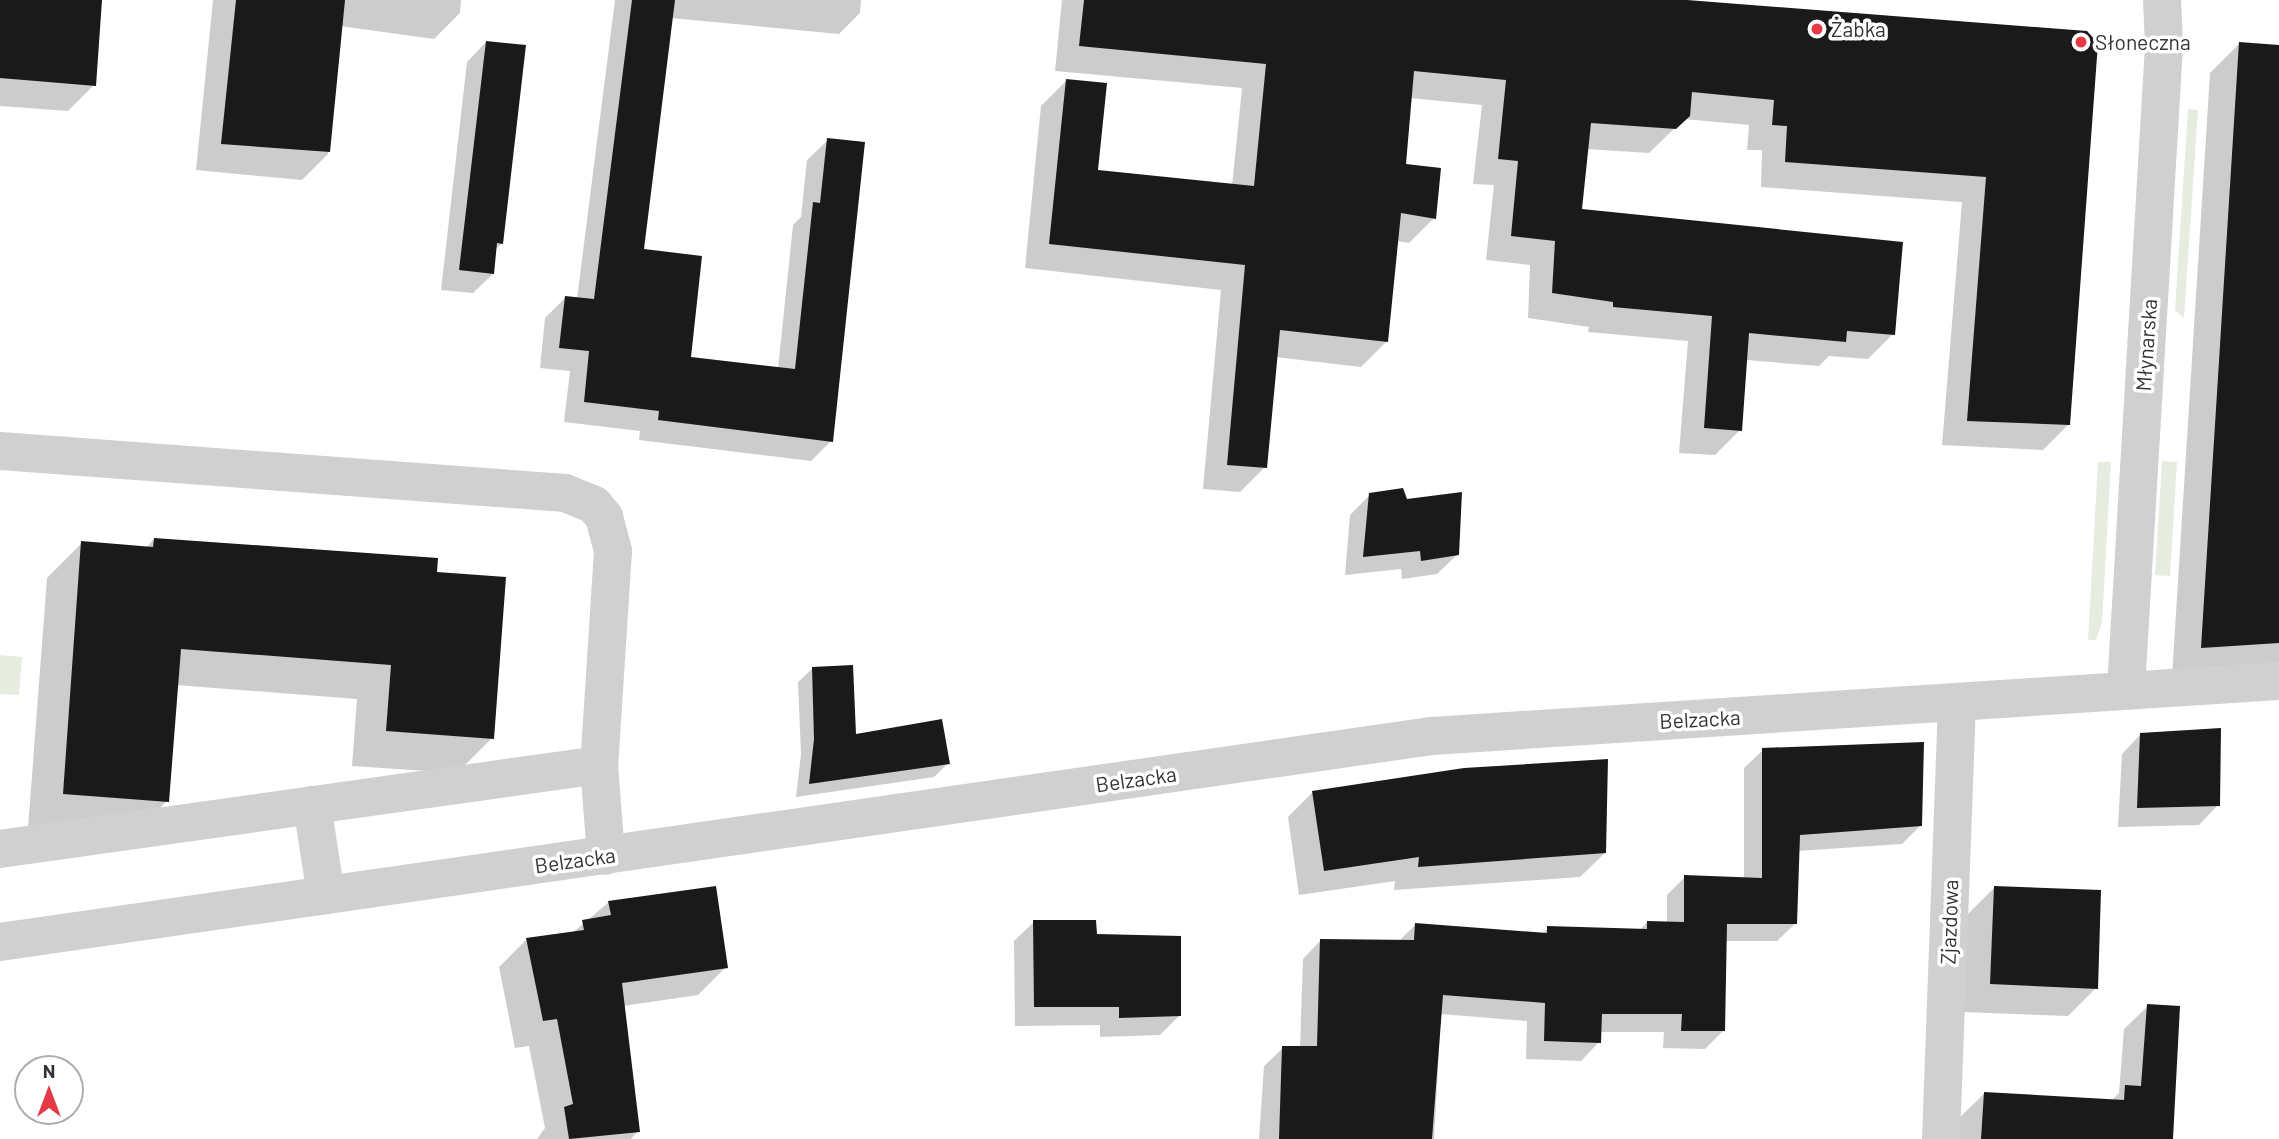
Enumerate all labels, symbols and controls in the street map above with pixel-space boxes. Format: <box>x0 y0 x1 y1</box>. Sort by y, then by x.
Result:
place label: Żabka <box>1831 16 1886 42</box>
marker: Żabka <box>1809 21 1825 37</box>
place label: Słoneczna <box>2095 29 2191 55</box>
marker: Słoneczna <box>2073 34 2089 50</box>
street label: Młynarska <box>2130 298 2162 392</box>
street label: Belzacka <box>1659 704 1741 734</box>
street label: Belzacka <box>1094 761 1178 797</box>
street label: Belzacka <box>533 842 617 878</box>
street label: Zjazdowa <box>1935 879 1963 965</box>
north arrow <box>14 1055 84 1125</box>
text: N <box>43 1059 55 1082</box>

